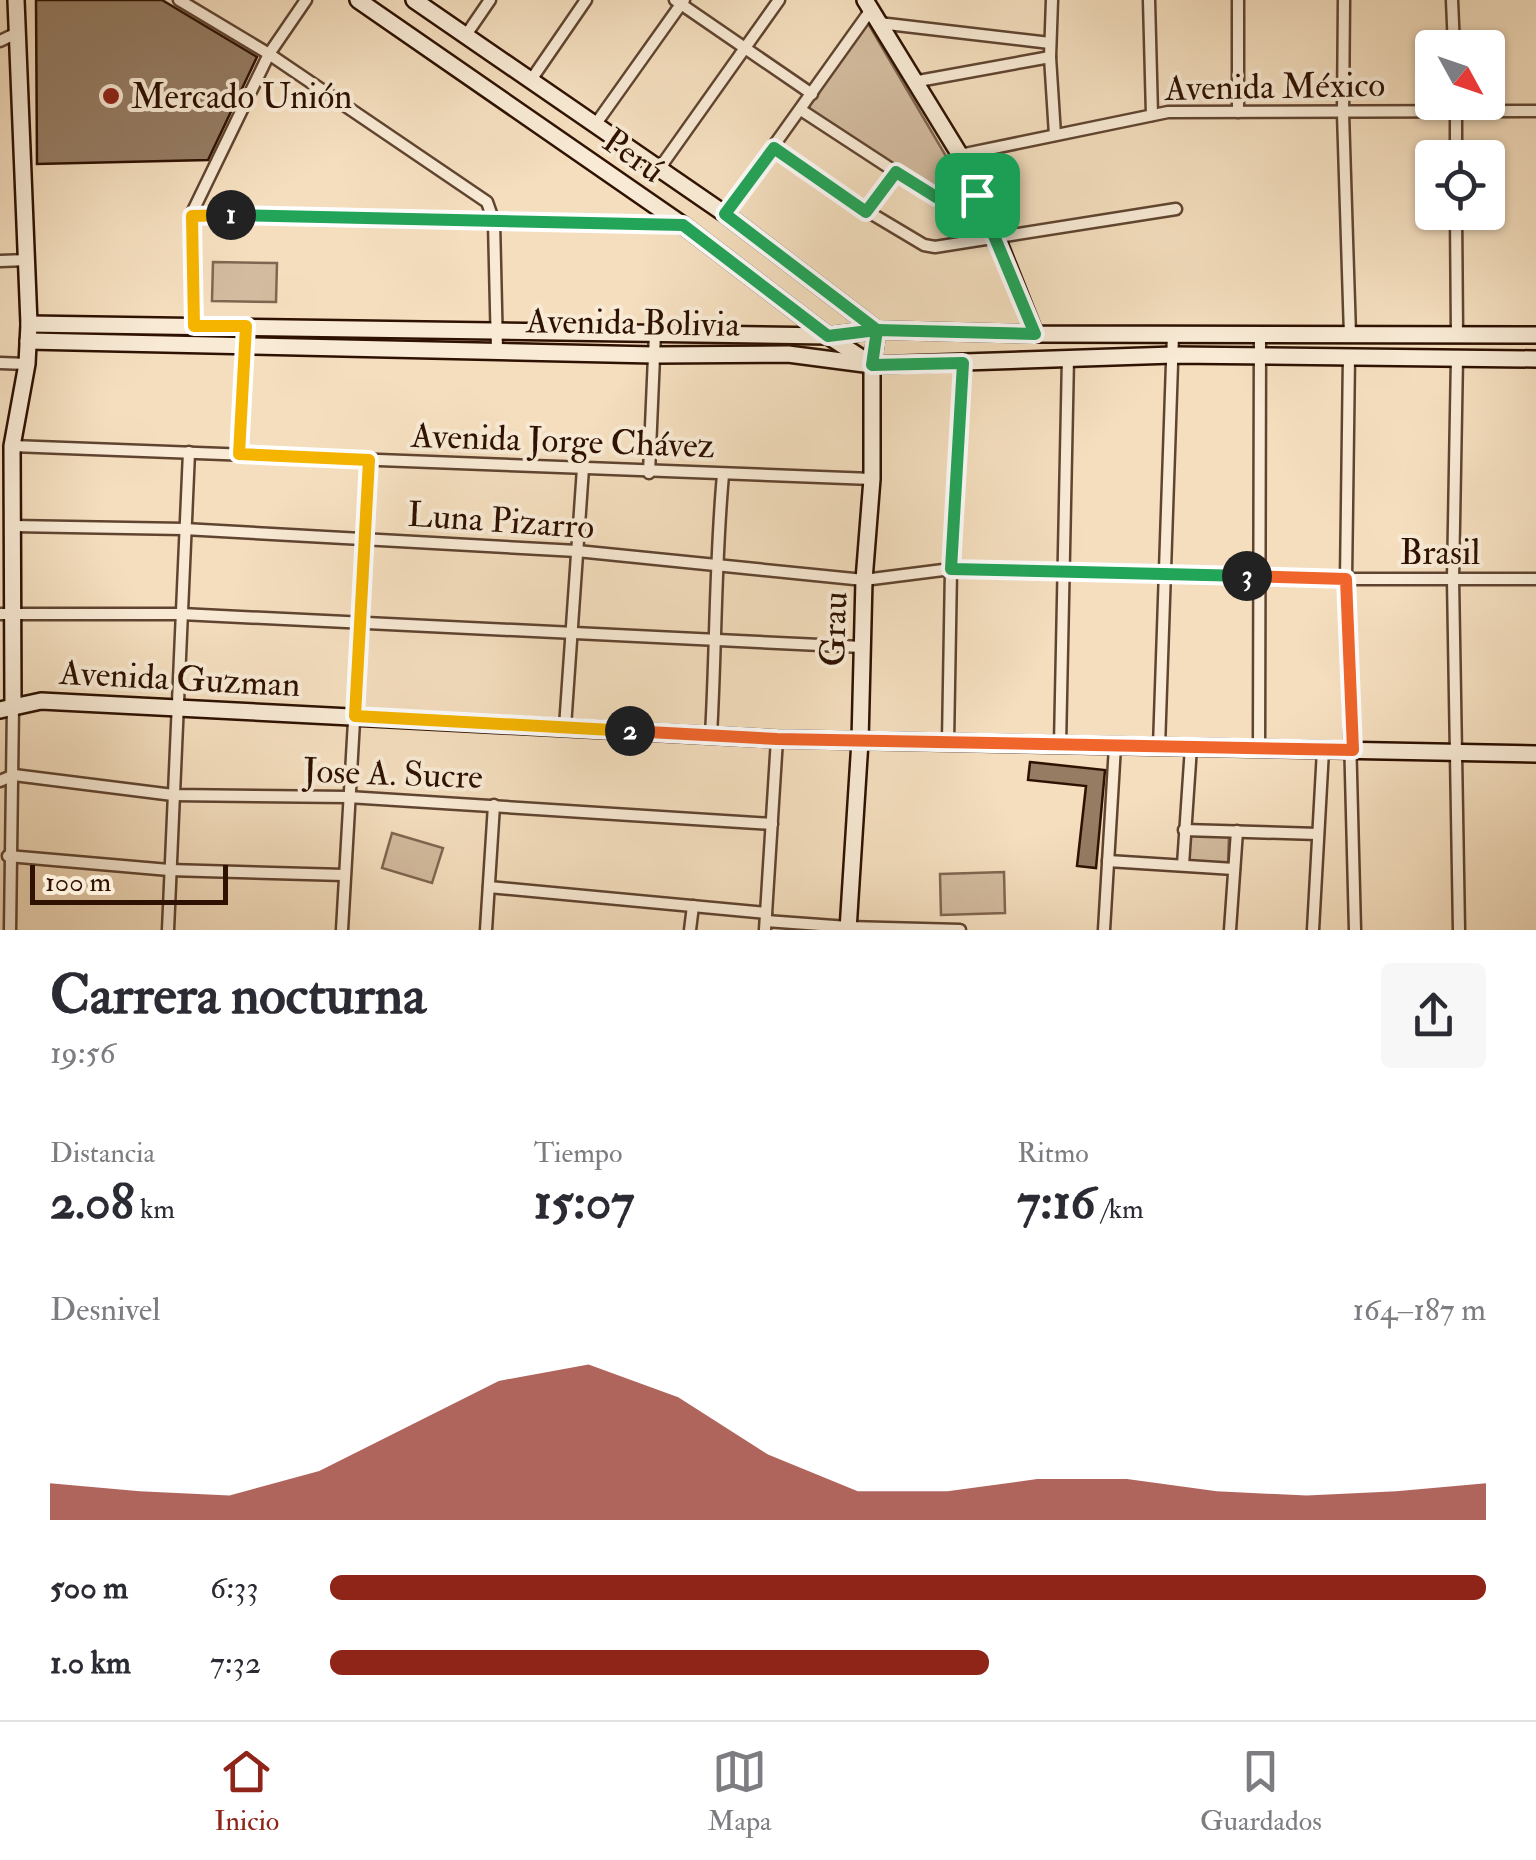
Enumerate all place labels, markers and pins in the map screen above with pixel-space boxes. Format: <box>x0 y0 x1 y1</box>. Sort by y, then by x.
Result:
place label: Mercado Unión <box>131 75 352 119</box>
marker: Mercado Unión <box>100 85 122 107</box>
pin <box>935 153 1020 238</box>
pin: 1 <box>206 190 256 240</box>
pin: 3 <box>1222 551 1272 601</box>
pin: 2 <box>605 706 655 756</box>

